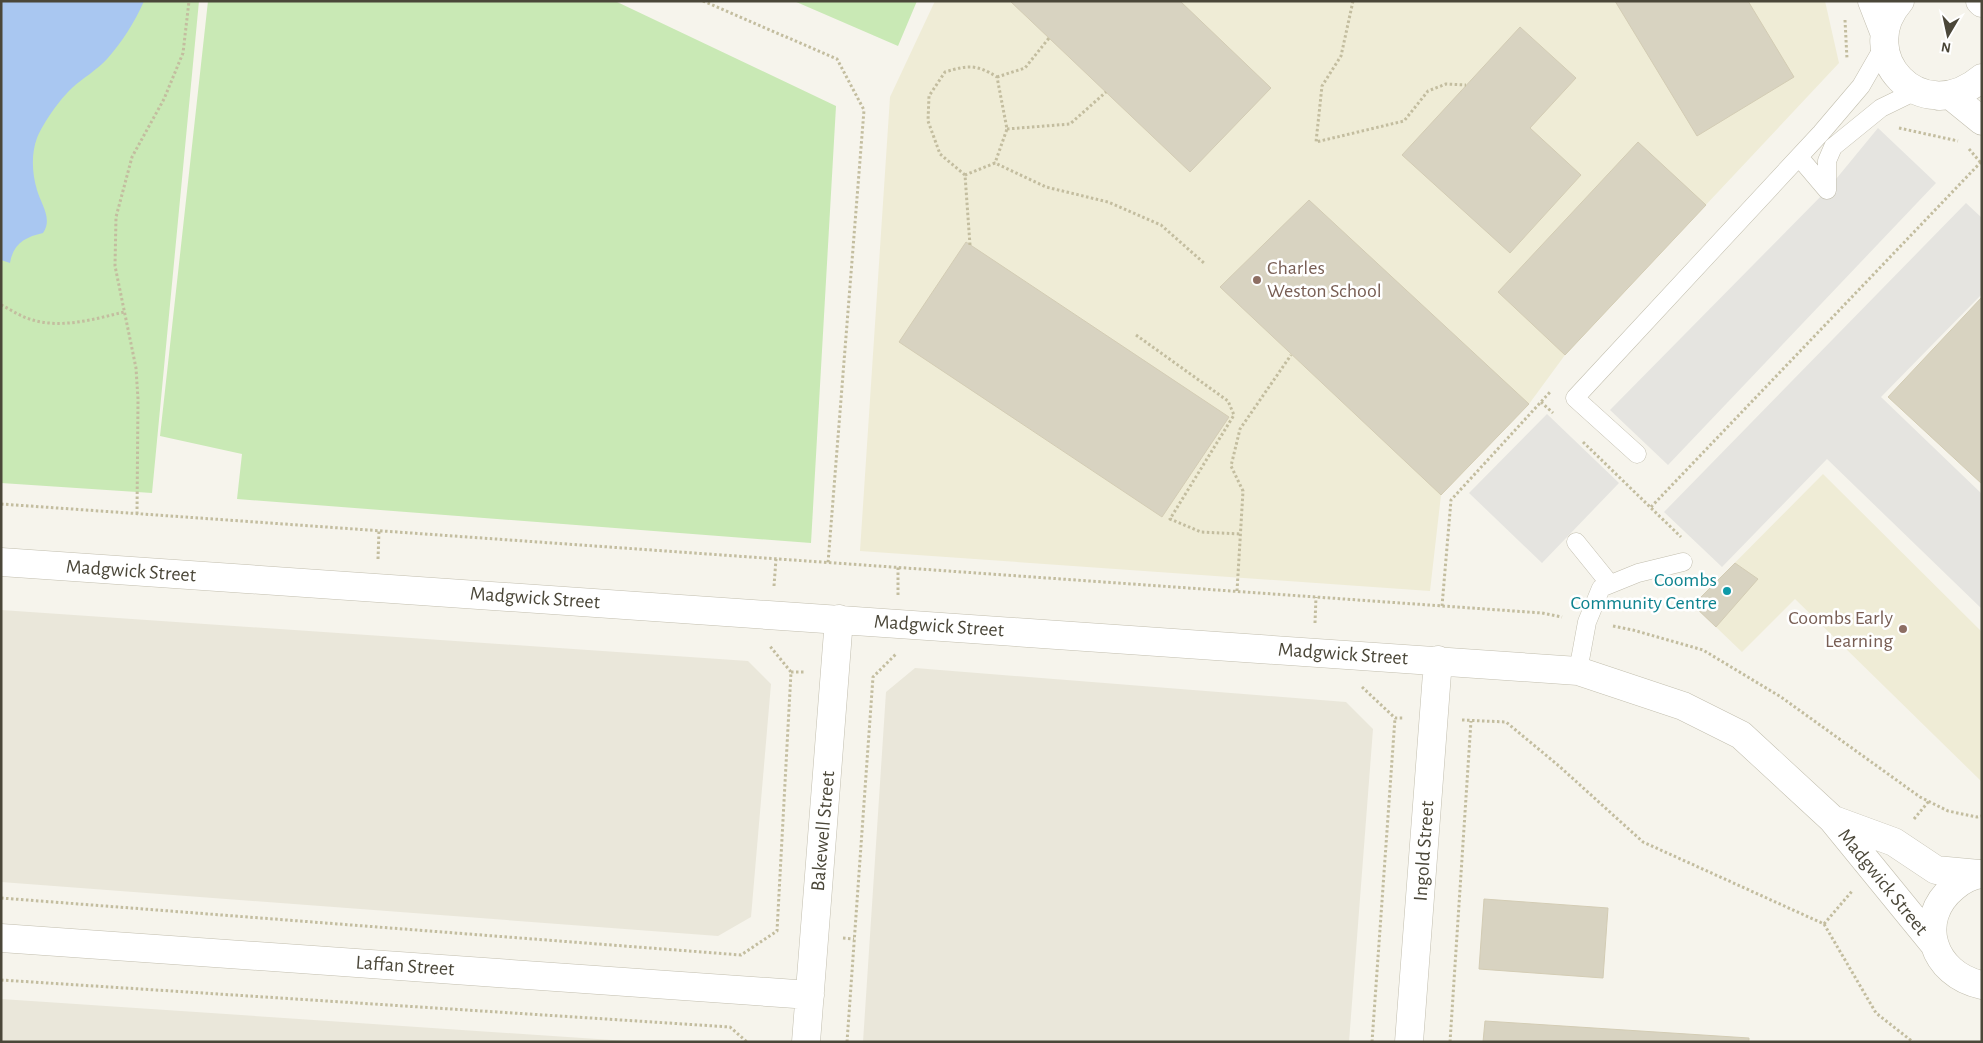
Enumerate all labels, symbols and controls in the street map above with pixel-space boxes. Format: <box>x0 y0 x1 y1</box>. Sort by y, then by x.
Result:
north arrow <box>1923 10 1973 60</box>
text: N <box>1940 39 1952 55</box>
place label: Charles Weston School <box>1267 258 1382 301</box>
marker: Charles Weston School <box>1251 274 1263 286</box>
street label: Madgwick Street <box>65 556 197 586</box>
place label: Coombs Community Centre <box>1571 570 1717 613</box>
street label: Madgwick Street <box>469 583 601 613</box>
marker: Coombs Community Centre <box>1721 585 1733 597</box>
place label: Coombs Early Learning <box>1788 608 1893 651</box>
street label: Madgwick Street <box>873 611 1005 641</box>
marker: Coombs Early Learning <box>1897 623 1909 635</box>
street label: Madgwick Street <box>1277 639 1409 669</box>
street label: Bakewell Street <box>808 769 838 892</box>
street label: Ingold Street <box>1411 799 1438 902</box>
street label: Madgwick Street <box>1834 825 1932 939</box>
street label: Laffan Street <box>355 953 456 979</box>

